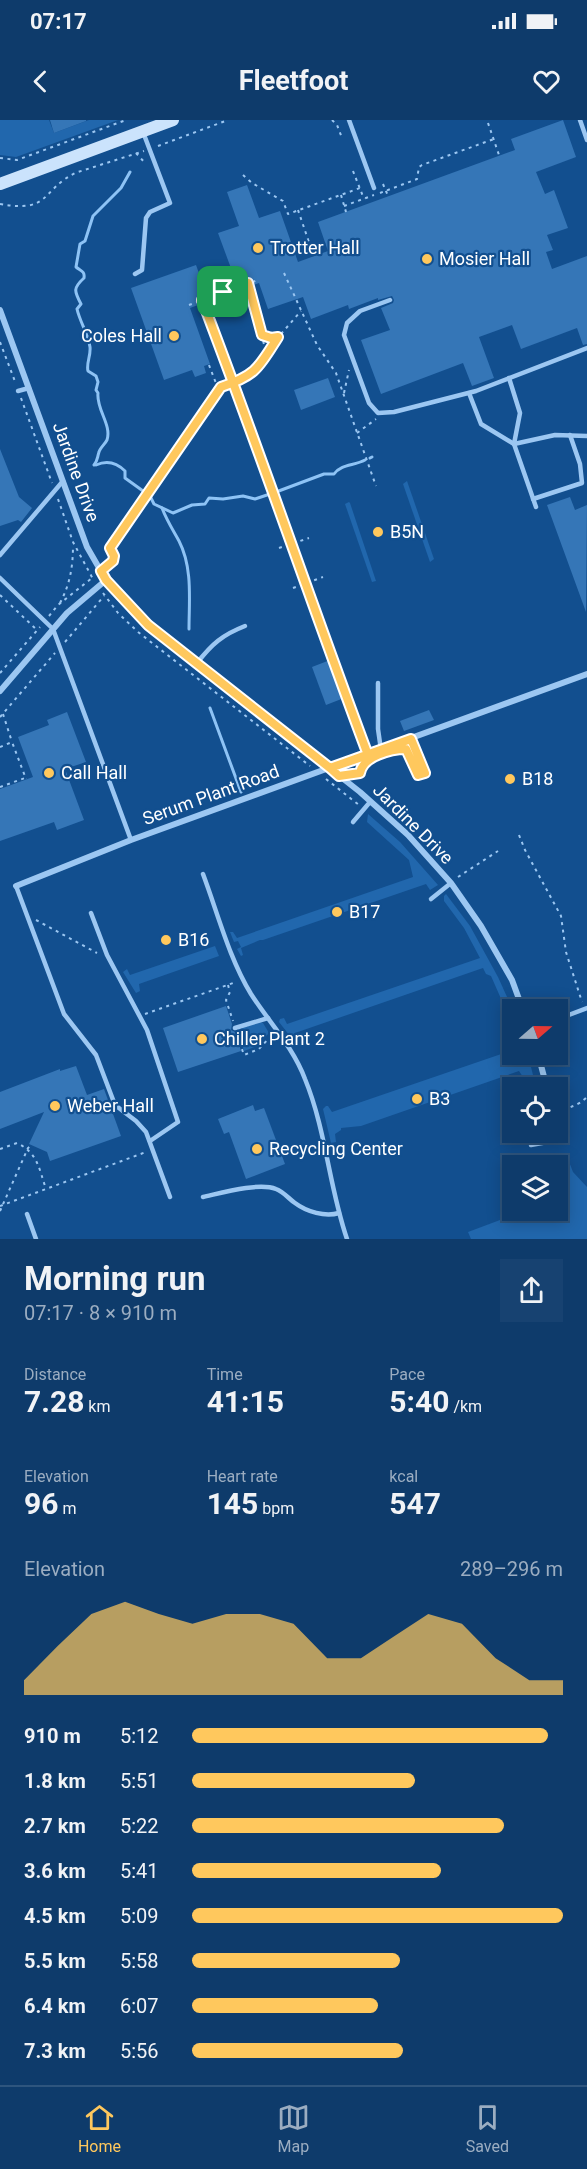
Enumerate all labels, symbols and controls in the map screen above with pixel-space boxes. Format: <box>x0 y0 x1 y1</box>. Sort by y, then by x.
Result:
text: 07:17 <box>30 9 87 34</box>
icon: back <box>24 65 57 98</box>
text: Fleetfoot <box>239 65 348 97</box>
icon: heart <box>530 65 563 98</box>
place label: Trotter Hall <box>270 237 360 258</box>
marker: Trotter Hall <box>251 241 265 255</box>
place label: Mosier Hall <box>439 248 530 269</box>
marker: Mosier Hall <box>420 252 434 266</box>
pin <box>197 266 248 317</box>
icon: arrive <box>206 275 239 308</box>
place label: Coles Hall <box>81 325 162 346</box>
marker: Coles Hall <box>167 329 181 343</box>
street label: Jardine Drive <box>49 419 104 525</box>
place label: B5N <box>390 521 424 542</box>
marker: B5N <box>371 525 385 539</box>
street label: Serum Plant Road <box>140 760 282 829</box>
place label: Call Hall <box>61 762 127 783</box>
marker: Call Hall <box>42 766 56 780</box>
place label: B18 <box>522 768 553 789</box>
marker: B18 <box>503 772 517 786</box>
street label: Jardine Drive <box>369 779 458 868</box>
place label: B17 <box>349 901 380 922</box>
marker: B17 <box>330 905 344 919</box>
place label: B16 <box>178 929 209 950</box>
marker: B16 <box>159 933 173 947</box>
north arrow <box>502 999 568 1065</box>
map controls <box>502 999 568 1221</box>
place label: Chiller Plant 2 <box>214 1028 325 1049</box>
marker: Chiller Plant 2 <box>195 1032 209 1046</box>
button: locate <box>502 1077 568 1143</box>
place label: B3 <box>429 1088 450 1109</box>
marker: B3 <box>410 1092 424 1106</box>
place label: Weber Hall <box>67 1095 154 1116</box>
marker: Weber Hall <box>48 1099 62 1113</box>
place label: Recycling Center <box>269 1138 403 1159</box>
marker: Recycling Center <box>250 1142 264 1156</box>
button: layers <box>502 1155 568 1221</box>
text: Morning run <box>24 1259 205 1298</box>
button: share <box>500 1259 563 1322</box>
text: 07:17 · 8 × 910 m <box>24 1301 177 1325</box>
text: Distance <box>24 1365 86 1384</box>
text: Time <box>207 1365 243 1384</box>
text: Pace <box>389 1365 425 1384</box>
text: 7.28 <box>24 1384 84 1419</box>
text: 41:15 <box>207 1384 284 1419</box>
text: 5:40 <box>389 1384 449 1419</box>
text: km <box>84 1397 110 1416</box>
text: /km <box>449 1397 482 1416</box>
text: Elevation <box>24 1467 89 1486</box>
text: Heart rate <box>207 1467 278 1486</box>
text: kcal <box>389 1467 418 1486</box>
text: 96 <box>24 1486 58 1521</box>
text: 145 <box>207 1486 258 1521</box>
text: 547 <box>389 1486 441 1521</box>
text: m <box>58 1499 76 1518</box>
text: bpm <box>258 1499 294 1518</box>
text: Elevation <box>24 1557 105 1581</box>
text: 289–296 m <box>460 1557 563 1581</box>
text: 910 m <box>24 1724 81 1748</box>
text: 5:12 <box>120 1724 159 1748</box>
text: 1.8 km <box>24 1769 86 1793</box>
text: 5:51 <box>120 1769 159 1793</box>
text: 2.7 km <box>24 1814 86 1838</box>
text: 5:22 <box>120 1814 159 1838</box>
text: 3.6 km <box>24 1859 86 1883</box>
text: 5:41 <box>120 1859 159 1883</box>
text: 4.5 km <box>24 1904 86 1928</box>
text: 5:09 <box>120 1904 159 1928</box>
text: 5.5 km <box>24 1949 86 1973</box>
text: 5:58 <box>120 1949 159 1973</box>
text: 6.4 km <box>24 1994 86 2018</box>
text: 6:07 <box>120 1994 159 2018</box>
text: 7.3 km <box>24 2039 86 2063</box>
text: 5:56 <box>120 2039 159 2063</box>
tab: Home <box>78 2101 121 2156</box>
tab: Map <box>277 2101 310 2156</box>
tab: Saved <box>466 2101 509 2156</box>

